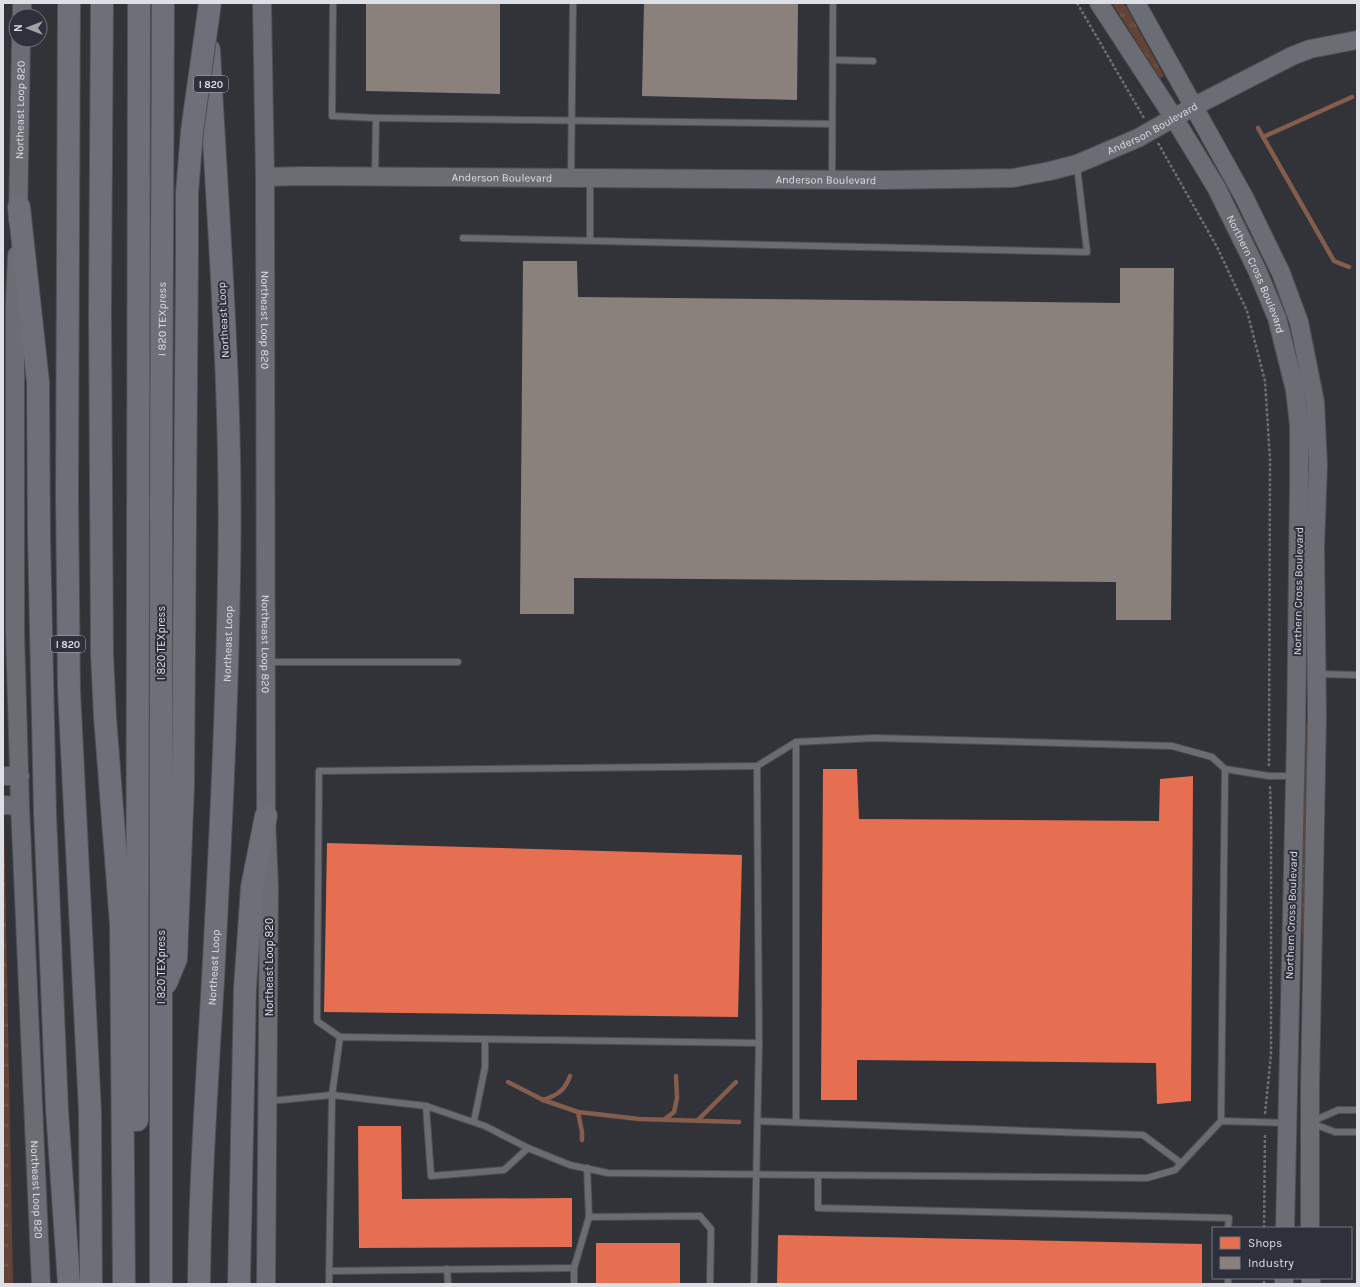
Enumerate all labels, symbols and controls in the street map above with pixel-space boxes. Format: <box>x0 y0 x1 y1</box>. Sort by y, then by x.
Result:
north arrow <box>8 8 48 48</box>
text: N <box>12 24 25 32</box>
street label: Northeast Loop 820 <box>13 61 28 159</box>
road number: I 820 <box>194 76 228 92</box>
street label: Anderson Boulevard <box>1105 100 1200 157</box>
street label: Anderson Boulevard <box>452 171 552 185</box>
street label: Anderson Boulevard <box>776 173 876 187</box>
street label: Northern Cross Boulevard <box>1224 213 1287 335</box>
street label: Northeast Loop 820 <box>258 271 271 369</box>
street label: I 820 TEXpress <box>156 282 169 356</box>
street label: Northeast Loop <box>215 282 232 358</box>
street label: Northern Cross Boulevard <box>1291 527 1306 655</box>
street label: Northeast Loop 820 <box>259 595 272 693</box>
street label: Northeast Loop <box>221 605 236 682</box>
street label: I 820 TEXpress <box>155 606 168 680</box>
road number: I 820 <box>51 636 85 652</box>
street label: Northern Cross Boulevard <box>1283 851 1300 979</box>
street label: Northeast Loop 820 <box>263 918 276 1016</box>
street label: Northeast Loop <box>205 929 223 1006</box>
street label: I 820 TEXpress <box>155 930 168 1004</box>
street label: Northeast Loop 820 <box>28 1140 45 1239</box>
legend <box>1212 1227 1352 1279</box>
text: Shops <box>1248 1236 1282 1250</box>
text: Industry <box>1248 1256 1294 1270</box>

